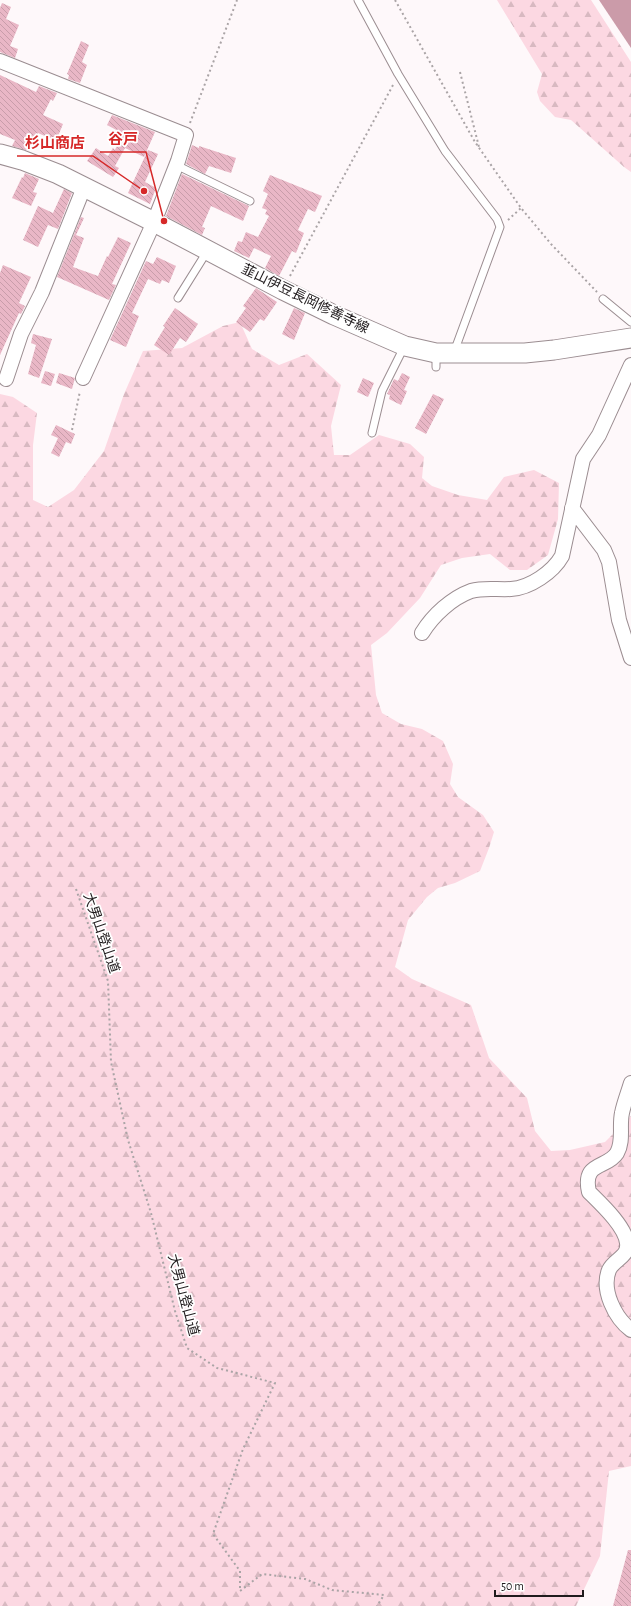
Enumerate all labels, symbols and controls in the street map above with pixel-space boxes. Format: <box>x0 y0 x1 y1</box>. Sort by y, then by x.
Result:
callout: 谷戸 <box>100 125 146 152</box>
callout: 杉山商店 <box>17 129 93 156</box>
text: 谷戸 <box>108 131 138 147</box>
text: 杉山商店 <box>25 135 85 151</box>
street label: 韮山伊豆長岡修善寺線 <box>239 261 371 336</box>
street label: 大男山登山道 <box>81 891 122 975</box>
street label: 大男山登山道 <box>165 1252 202 1337</box>
scale bar <box>495 1572 583 1598</box>
text: 50 m <box>501 1580 524 1592</box>

